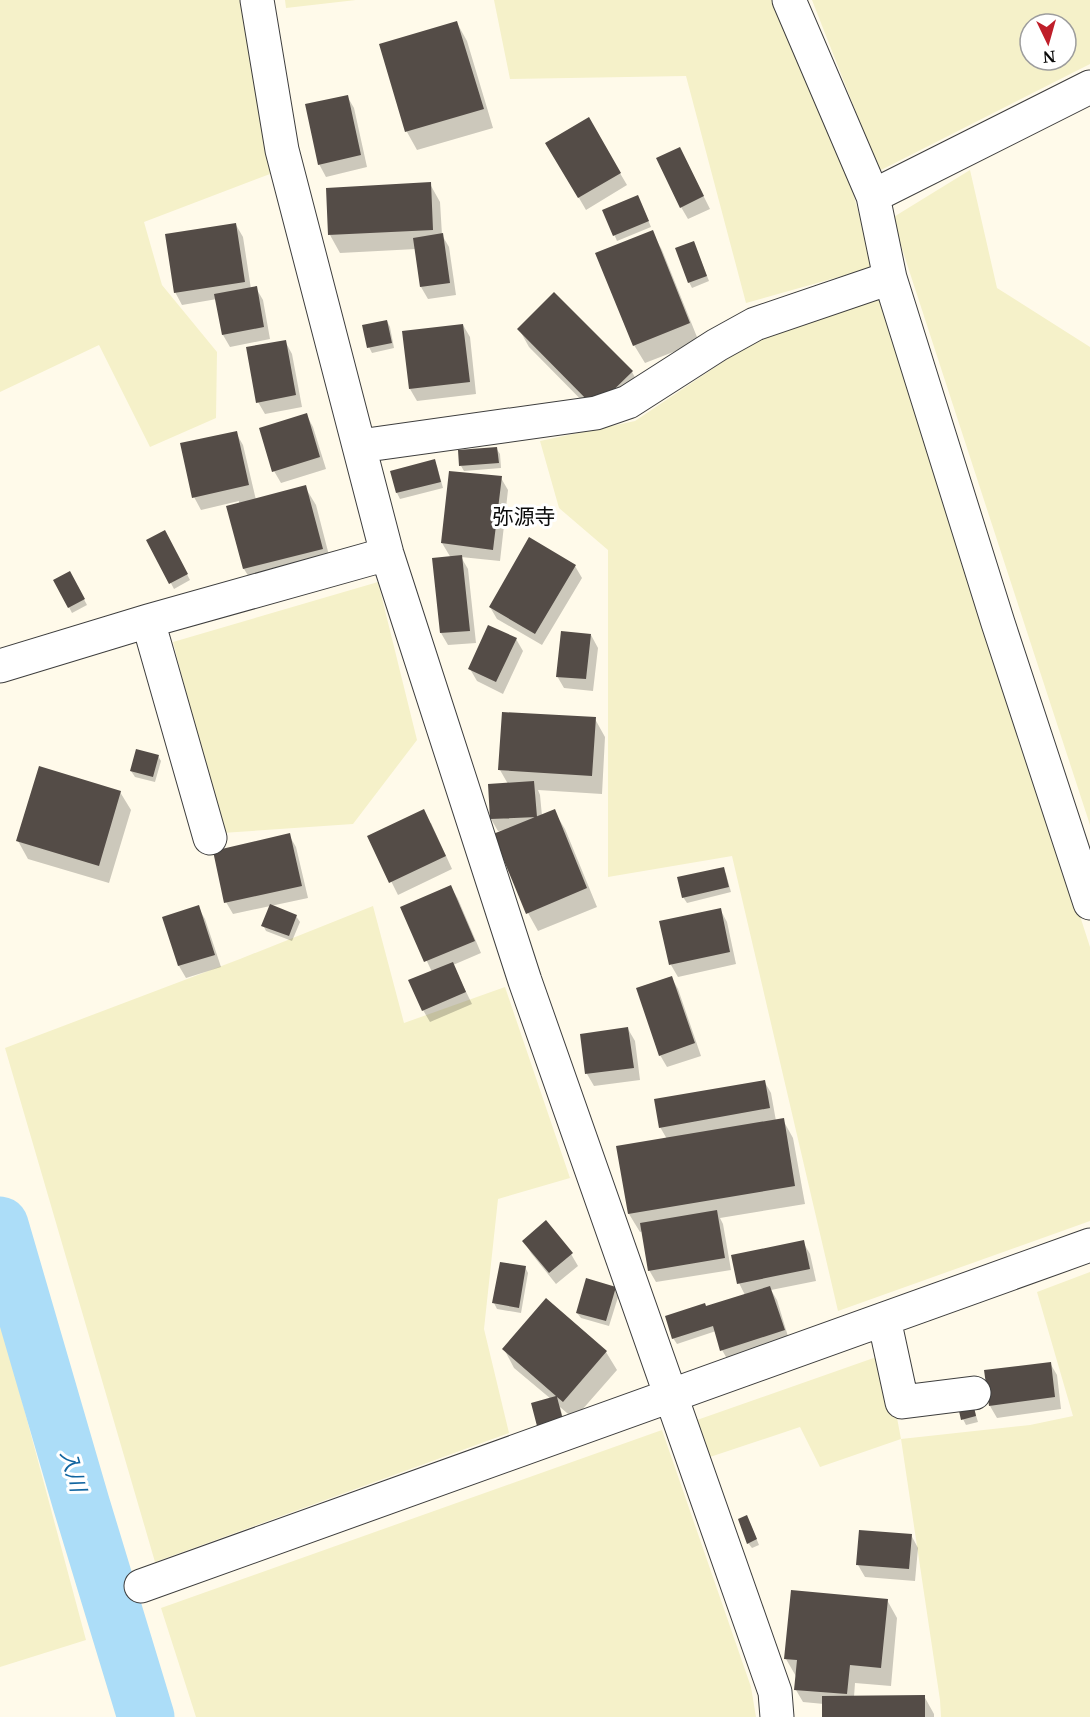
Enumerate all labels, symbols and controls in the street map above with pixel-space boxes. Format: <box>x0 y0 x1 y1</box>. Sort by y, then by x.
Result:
north arrow <box>1018 12 1078 72</box>
text: N <box>1042 45 1057 68</box>
district label: 弥源寺 <box>493 502 556 530</box>
water label: 入川 <box>55 1447 94 1497</box>

